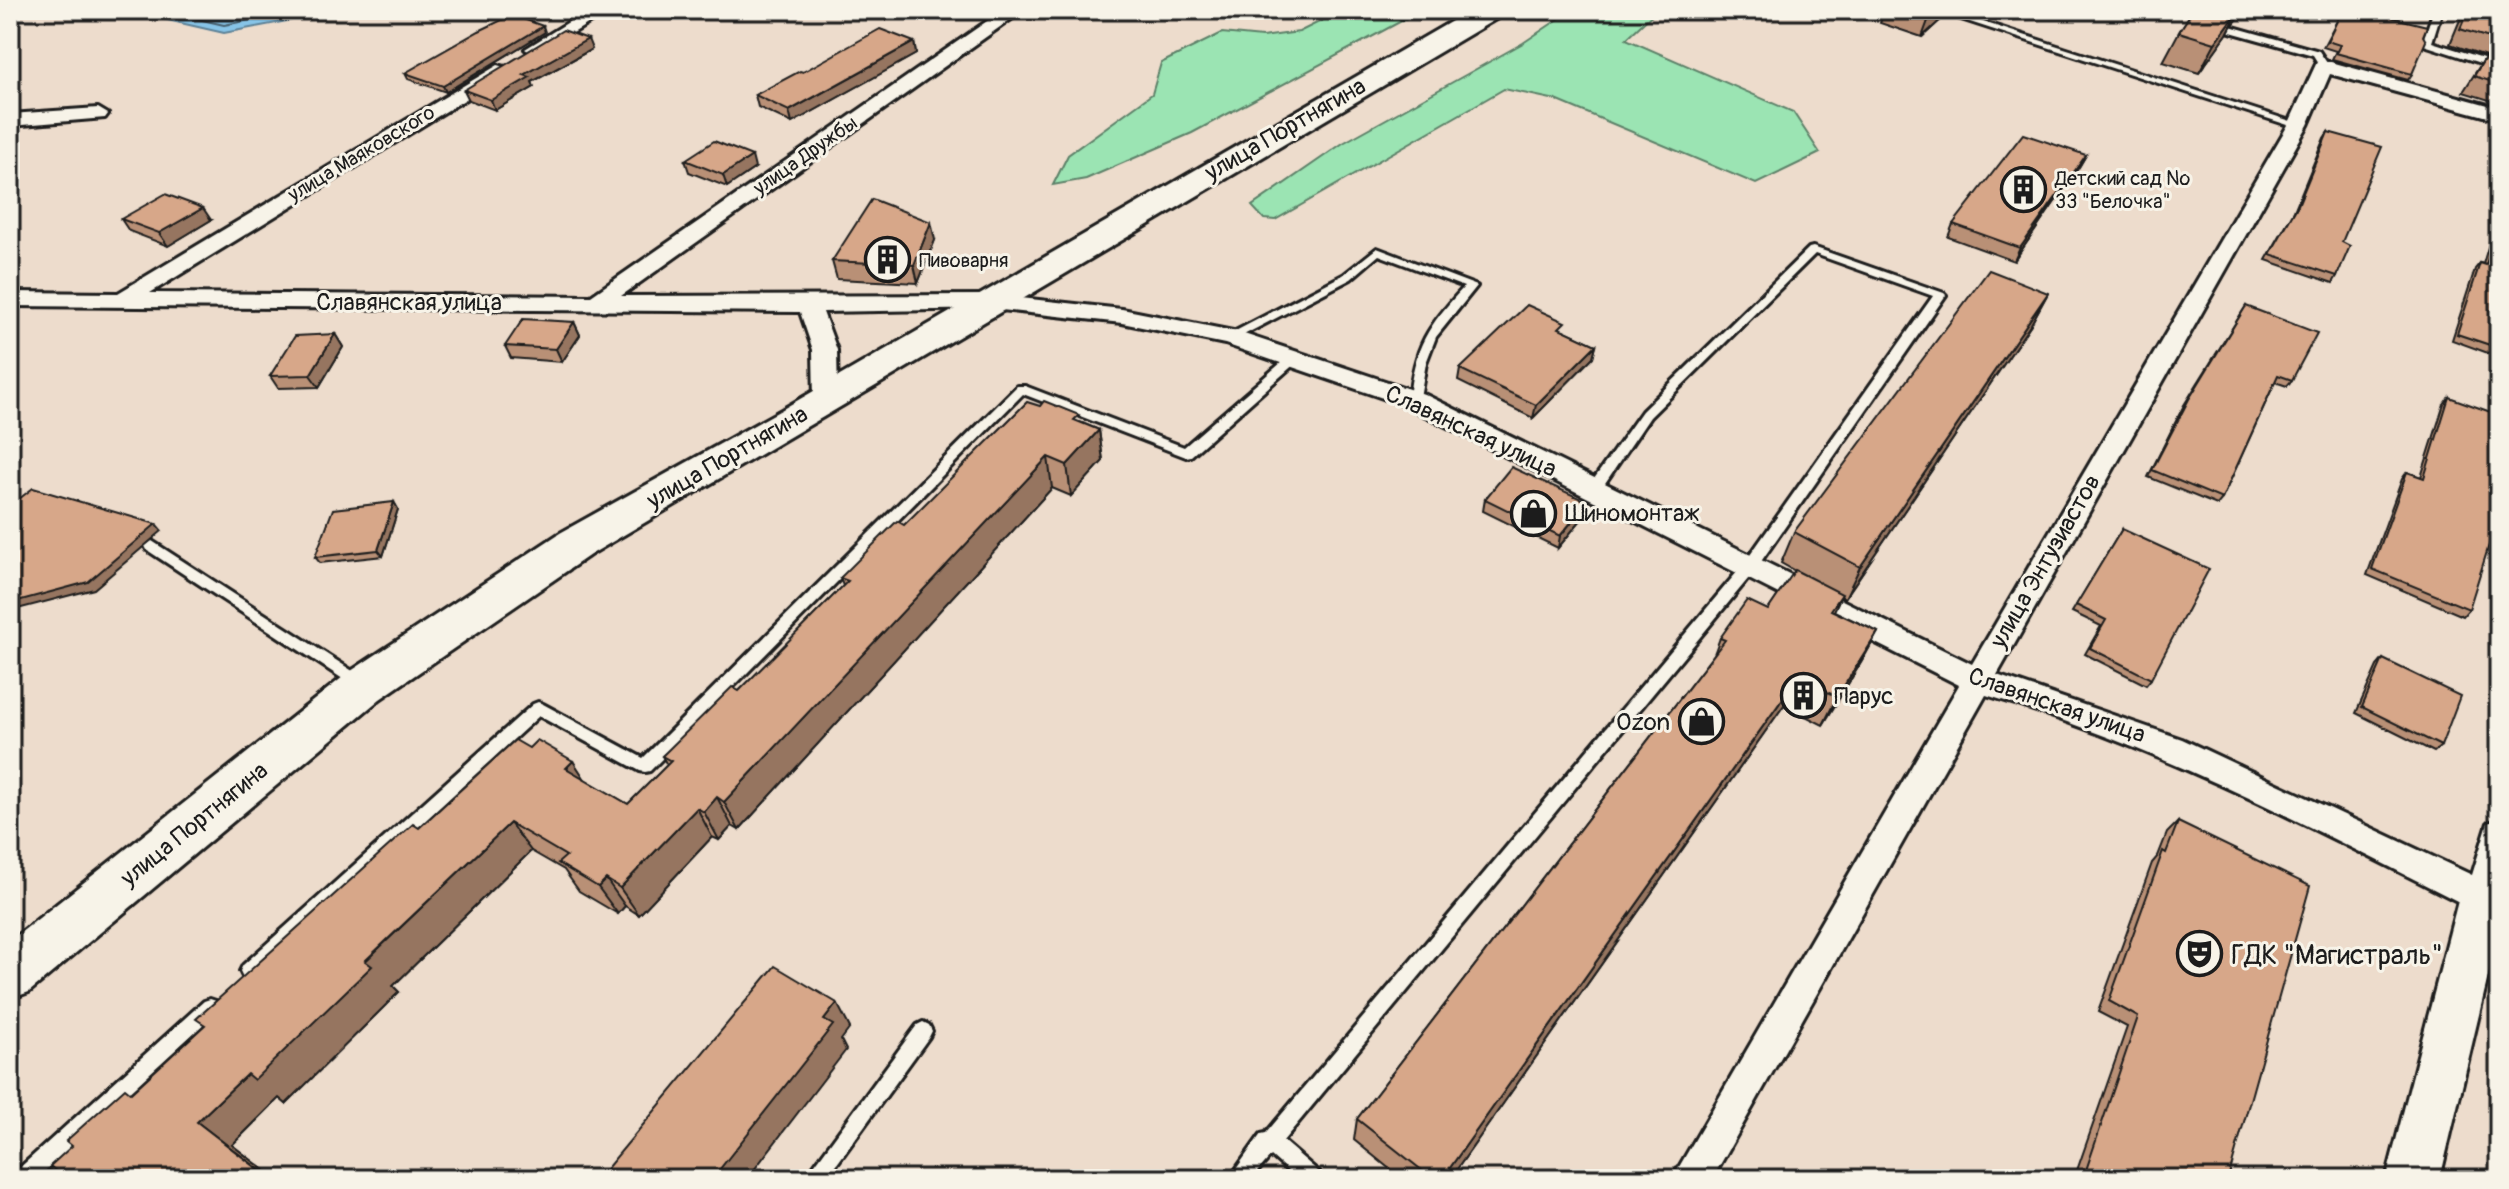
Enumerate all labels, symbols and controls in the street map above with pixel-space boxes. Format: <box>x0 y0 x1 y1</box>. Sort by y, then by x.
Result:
street label: улица Портнягина <box>1199 72 1371 188</box>
street label: улица Маяковского <box>282 100 439 208</box>
street label: улица Дружбы <box>748 110 862 201</box>
building icon: Детский сад № 33 "Белочка" <box>2000 166 2048 214</box>
place label: Детский сад № 33 "Белочка" <box>2054 166 2190 214</box>
building icon: Пивоварня <box>864 236 912 284</box>
place label: Пивоварня <box>919 248 1008 273</box>
street label: Славянская улица <box>316 288 502 317</box>
street label: Славянская улица <box>1381 379 1561 484</box>
street label: улица Портнягина <box>641 400 813 516</box>
street label: улица Энтузиастов <box>1984 469 2107 654</box>
shop icon: Шиномонтаж <box>1510 489 1558 537</box>
place label: Шиномонтаж <box>1565 499 1700 528</box>
street label: Славянская улица <box>1964 662 2149 749</box>
building icon: Парус <box>1779 672 1827 720</box>
place label: Парус <box>1834 682 1893 711</box>
shop icon: Ozon <box>1677 698 1725 746</box>
place label: Ozon <box>1616 708 1670 737</box>
street label: улица Портнягина <box>114 756 274 893</box>
theatre icon: ГДК "Магистраль" <box>2176 930 2224 978</box>
place label: ГДК "Магистраль" <box>2231 938 2443 973</box>

